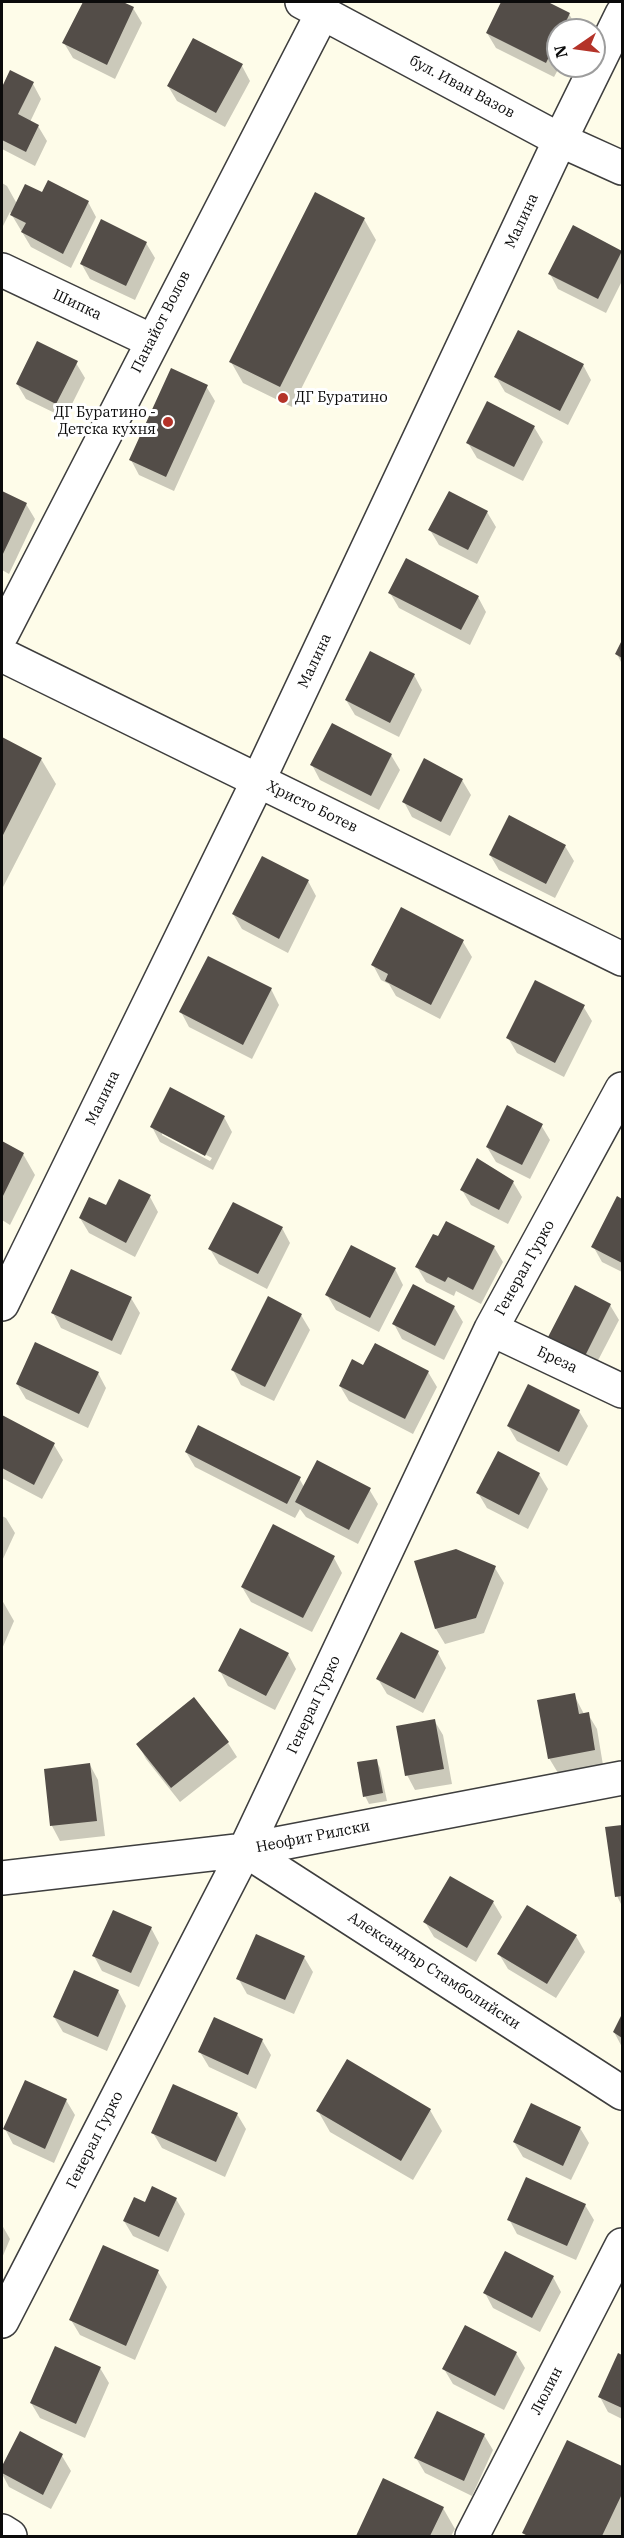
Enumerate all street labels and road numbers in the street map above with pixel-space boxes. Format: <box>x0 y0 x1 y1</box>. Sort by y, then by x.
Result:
street label: бул. Иван Вазов <box>406 52 518 122</box>
street label: Малина <box>501 191 543 251</box>
street label: Панайот Волов <box>128 268 194 376</box>
street label: Шипка <box>50 286 104 324</box>
street label: Малина <box>294 631 336 691</box>
street label: Христо Ботев <box>264 777 360 837</box>
street label: Малина <box>82 1068 124 1128</box>
street label: Генерал Гурко <box>491 1217 559 1319</box>
street label: Бреза <box>534 1343 580 1377</box>
street label: Генерал Гурко <box>283 1653 345 1757</box>
street label: Неофит Рилски <box>254 1817 372 1857</box>
street label: Александър Стамболийски <box>344 1908 524 2034</box>
street label: Генерал Гурко <box>63 2088 127 2192</box>
street label: Люлин <box>527 2364 567 2418</box>

